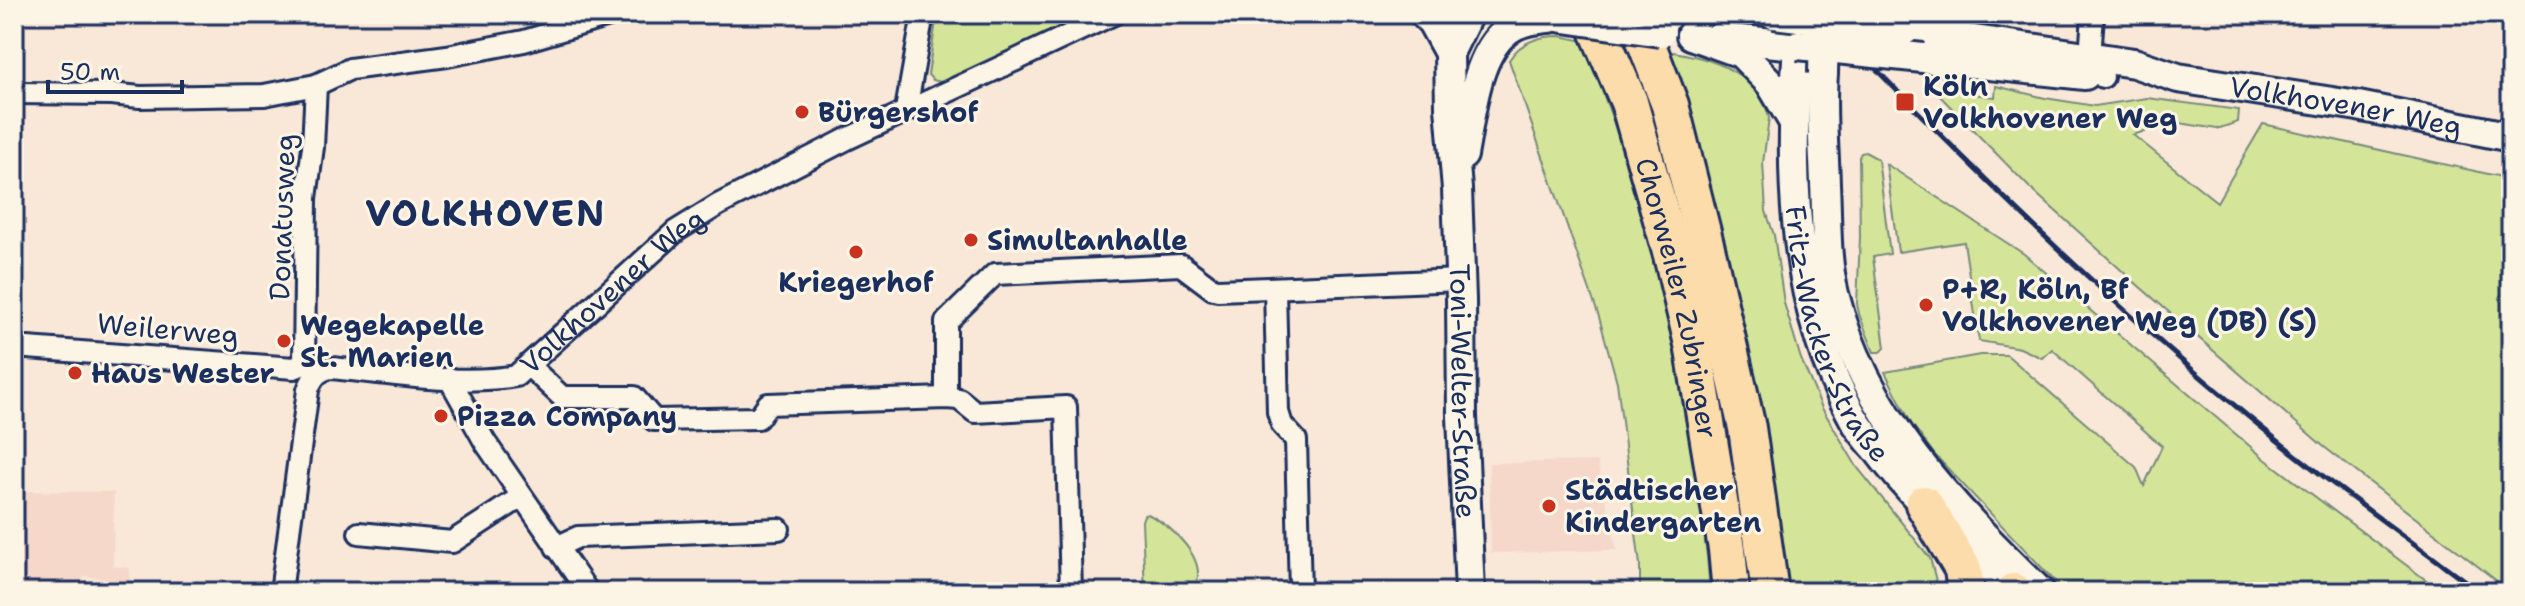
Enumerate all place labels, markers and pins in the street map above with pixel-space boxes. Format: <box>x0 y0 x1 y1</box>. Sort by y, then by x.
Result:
place label: Köln Volkhovener Weg <box>1923 67 2178 137</box>
marker: Köln Volkhovener Weg <box>1894 91 1916 113</box>
place label: Bürgershof <box>818 93 979 131</box>
marker: Bürgershof <box>793 103 811 121</box>
place label: Simultanhalle <box>987 221 1188 259</box>
marker: Simultanhalle <box>962 231 980 249</box>
marker: Kriegerhof <box>847 243 865 261</box>
place label: Kriegerhof <box>778 263 934 301</box>
place label: P+R, Köln, Bf Volkhovener Weg (DB) (S) <box>1942 270 2317 340</box>
marker: P+R, Köln, Bf Volkhovener Weg (DB) (S) <box>1917 296 1935 314</box>
place label: Wegekapelle St. Marien <box>300 306 485 376</box>
marker: Wegekapelle St. Marien <box>275 332 293 350</box>
place label: Haus Wester <box>91 354 275 392</box>
marker: Haus Wester <box>66 364 84 382</box>
place label: Pizza Company <box>457 397 677 435</box>
marker: Pizza Company <box>432 407 450 425</box>
place label: Städtischer Kindergarten <box>1565 471 1761 541</box>
marker: Städtischer Kindergarten <box>1540 497 1558 515</box>

